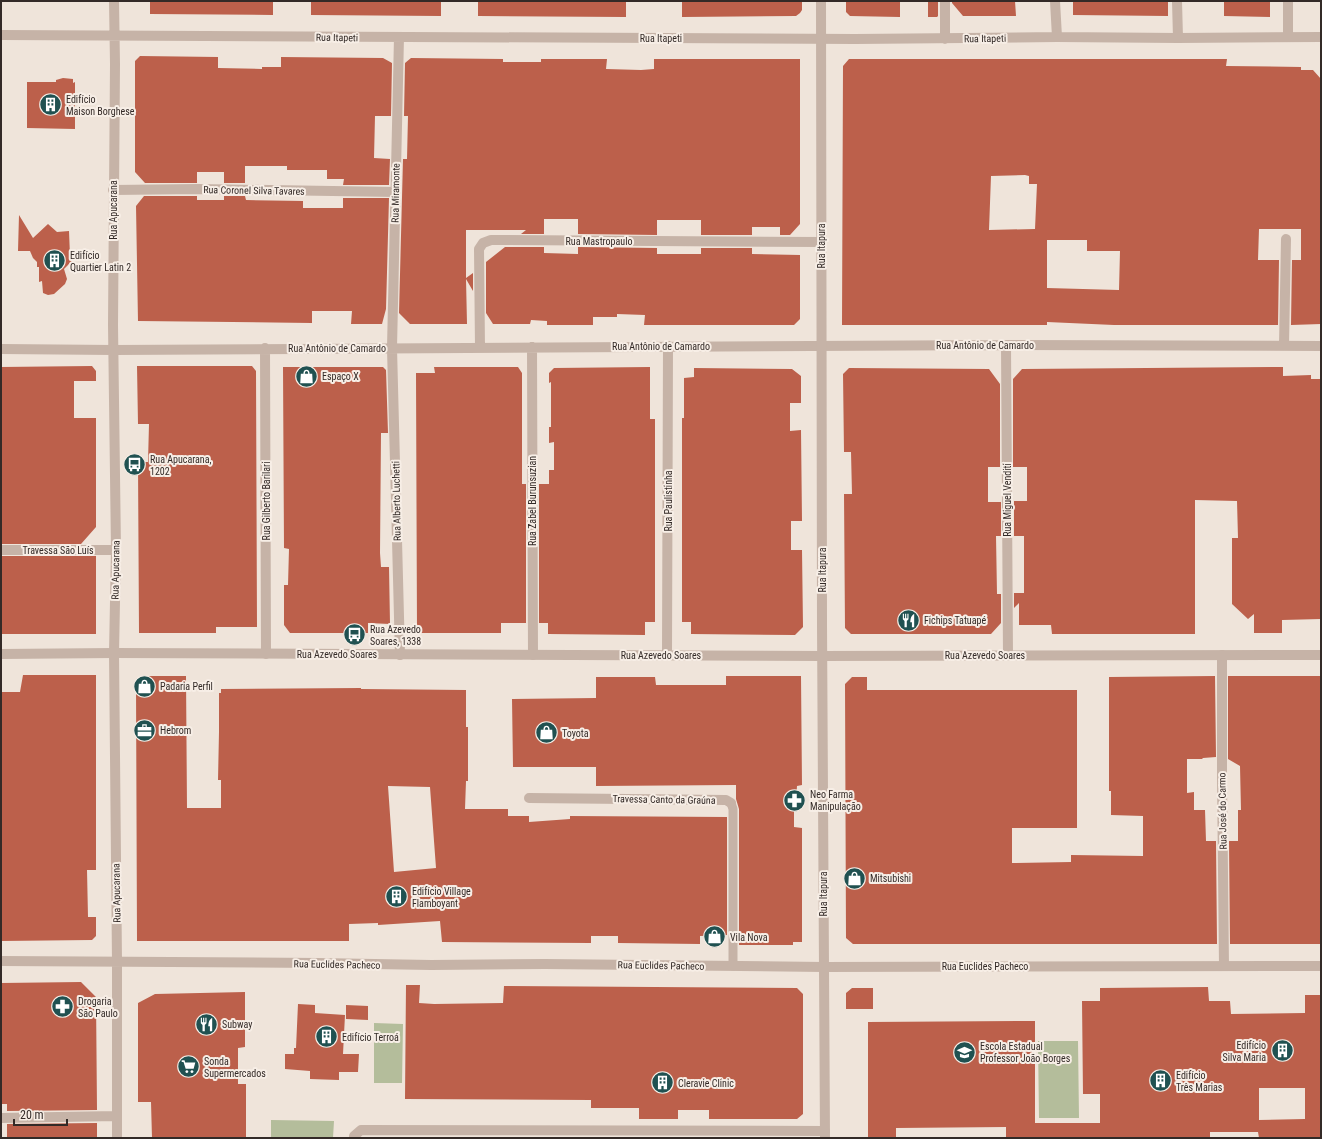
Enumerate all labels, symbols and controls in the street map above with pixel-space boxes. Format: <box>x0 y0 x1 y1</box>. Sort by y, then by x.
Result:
street label: Rua Itapeti <box>316 32 358 43</box>
street label: Rua Itapeti <box>640 33 682 44</box>
street label: Rua Itapeti <box>964 33 1006 44</box>
building icon: Edifício Maison Borghese <box>38 92 64 118</box>
place label: Edifício Maison Borghese <box>66 94 135 117</box>
street label: Rua Miramonte <box>389 163 402 223</box>
street label: Rua Apucarana <box>108 180 119 240</box>
street label: Rua Coronel Silva Tavares <box>203 184 305 197</box>
street label: Rua Itapura <box>816 223 827 268</box>
street label: Rua Mastropaulo <box>566 236 632 247</box>
building icon: Edifício Quartier Latin 2 <box>41 248 67 274</box>
place label: Edifício Quartier Latin 2 <box>70 250 131 273</box>
street label: Rua Antônio de Camardo <box>936 340 1034 351</box>
street label: Rua Antônio de Camardo <box>612 341 710 352</box>
street label: Rua Antônio de Camardo <box>288 343 386 354</box>
shop icon: Espaço X <box>293 363 319 389</box>
place label: Espaço X <box>322 371 359 382</box>
bus stop icon: Rua Apucarana, 1202 <box>121 452 147 478</box>
place label: Rua Apucarana, 1202 <box>150 454 211 477</box>
street label: Rua Zabel Burunsuzian <box>527 456 538 546</box>
street label: Rua Alberto Luchetti <box>390 461 403 541</box>
street label: Rua Gilberto Barilari <box>261 462 272 540</box>
street label: Rua Miguel Venditi <box>1002 463 1013 537</box>
street label: Rua Paulistinha <box>663 470 674 532</box>
street label: Rua Apucarana <box>109 540 122 600</box>
street label: Travessa São Luís <box>22 545 94 556</box>
street label: Rua Itapura <box>817 547 828 592</box>
restaurant icon: Fichips Tatuapé <box>895 607 921 633</box>
place label: Fichips Tatuapé <box>924 615 986 626</box>
bus stop icon: Rua Azevedo Soares, 1338 <box>341 622 367 648</box>
place label: Rua Azevedo Soares, 1338 <box>370 624 421 647</box>
street label: Rua Azevedo Soares <box>297 649 378 660</box>
street label: Rua Azevedo Soares <box>621 650 702 661</box>
street label: Rua Azevedo Soares <box>945 650 1026 661</box>
shop icon: Padaria Perfil <box>131 673 157 699</box>
place label: Padaria Perfil <box>160 681 213 692</box>
office icon: Hebrom <box>132 717 158 743</box>
shop icon: Toyota <box>534 720 560 746</box>
place label: Hebrom <box>160 725 191 736</box>
place label: Toyota <box>562 728 589 739</box>
street label: Rua José do Carmo <box>1216 772 1229 850</box>
pharmacy icon: Neo Farma Manipulação <box>782 787 808 813</box>
place label: Neo Farma Manipulação <box>810 789 861 812</box>
street label: Travessa Canto da Graúna <box>612 793 716 806</box>
street label: Rua Apucarana <box>110 863 123 923</box>
shop icon: Mitsubishi <box>841 865 867 891</box>
street label: Rua Itapura <box>818 871 829 916</box>
place label: Mitsubishi <box>870 873 911 884</box>
building icon: Edifício Village Flamboyant <box>383 884 409 910</box>
place label: Edifício Village Flamboyant <box>412 886 471 909</box>
shop icon: Vila Nova <box>701 924 727 950</box>
place label: Vila Nova <box>730 932 768 943</box>
street label: Rua Euclides Pacheco <box>294 958 380 971</box>
street label: Rua Euclides Pacheco <box>618 959 704 972</box>
street label: Rua Euclides Pacheco <box>942 961 1028 972</box>
pharmacy icon: Drogaria São Paulo <box>49 994 75 1020</box>
place label: Drogaria São Paulo <box>78 996 118 1019</box>
restaurant icon: Subway <box>193 1011 219 1037</box>
place label: Subway <box>222 1019 252 1030</box>
building icon: Edifício Terroá <box>313 1024 339 1050</box>
place label: Edifício Terroá <box>342 1032 399 1043</box>
building icon: Edifício Silva Maria <box>1269 1038 1295 1064</box>
school or university icon: Escola Estadual Professor João Borges <box>951 1039 977 1065</box>
place label: Edifício Silva Maria <box>1222 1040 1266 1063</box>
place label: Escola Estadual Professor João Borges <box>980 1041 1071 1064</box>
supermarket icon: Sonda Supermercados <box>175 1054 201 1080</box>
place label: Sonda Supermercados <box>204 1056 266 1079</box>
building icon: Edifício Três Marias <box>1148 1068 1174 1094</box>
building icon: Cleravie Clinic <box>650 1070 676 1096</box>
place label: Edifício Três Marias <box>1176 1070 1223 1093</box>
place label: Cleravie Clinic <box>678 1078 734 1089</box>
scale bar <box>14 1101 67 1127</box>
text: 20 m <box>20 1108 44 1122</box>

